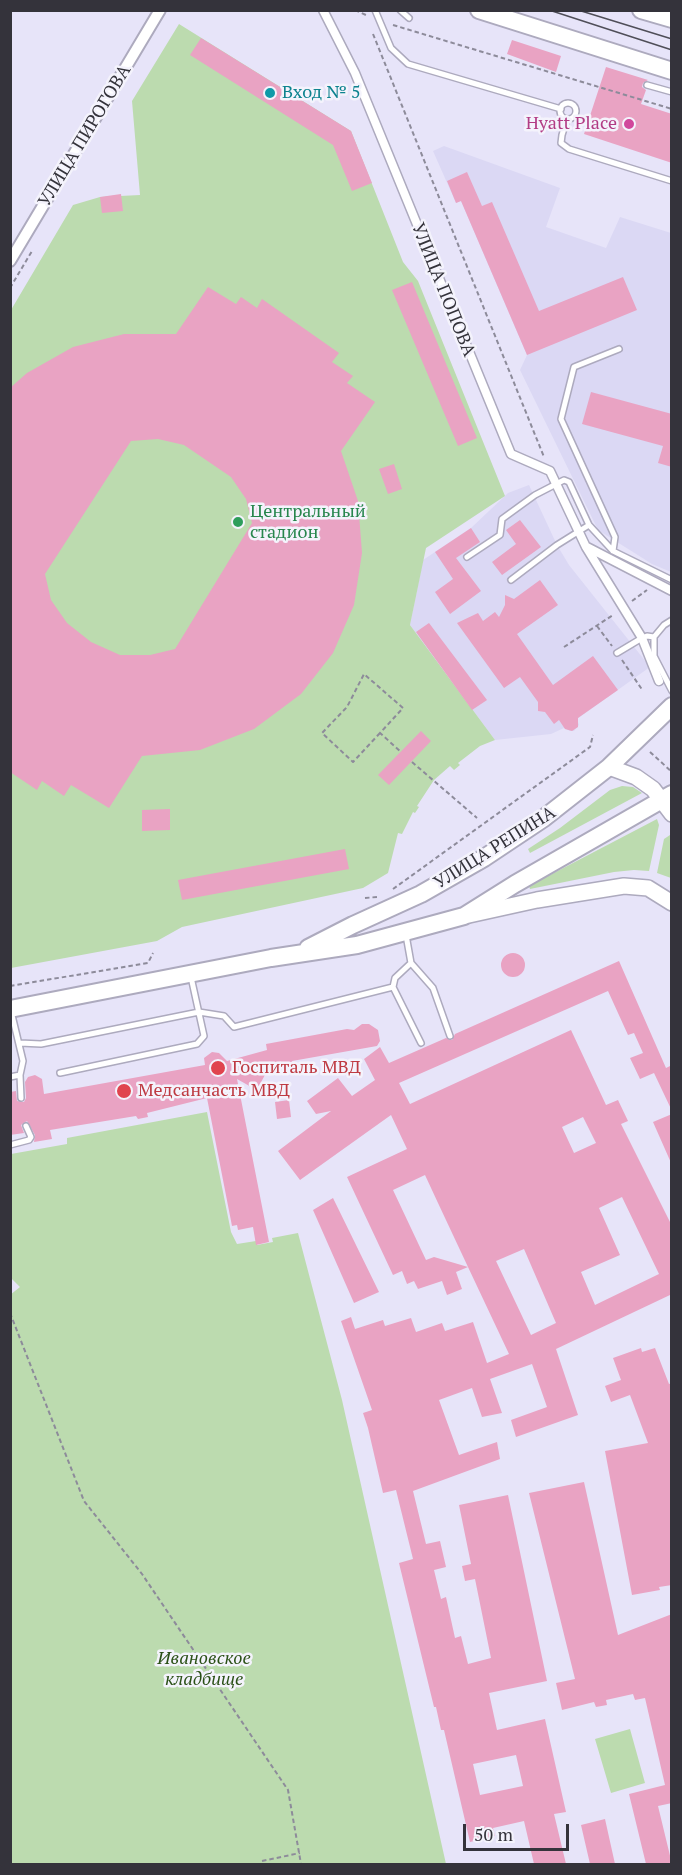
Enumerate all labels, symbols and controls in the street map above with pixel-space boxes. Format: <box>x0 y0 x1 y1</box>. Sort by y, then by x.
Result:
street label: УЛИЦА ПИРОГОВА <box>34 61 136 211</box>
place label: Вход № 5 <box>282 82 361 104</box>
marker: Вход № 5 <box>263 86 277 100</box>
place label: Hyatt Place <box>526 113 617 135</box>
marker: Hyatt Place <box>622 117 636 131</box>
street label: УЛИЦА ПОПОВА <box>406 220 480 360</box>
place label: Центральный стадион <box>250 501 366 544</box>
marker: Центральный стадион <box>231 515 245 529</box>
street label: УЛИЦА РЕПИНА <box>430 802 560 894</box>
place label: Госпиталь МВД <box>232 1057 361 1079</box>
marker: Госпиталь МВД <box>209 1059 227 1077</box>
place label: Медсанчасть МВД <box>138 1080 290 1102</box>
marker: Медсанчасть МВД <box>115 1082 133 1100</box>
park label: Ивановское кладбище <box>157 1648 251 1690</box>
scale bar <box>466 1812 572 1850</box>
text: 50 m <box>474 1822 513 1846</box>

